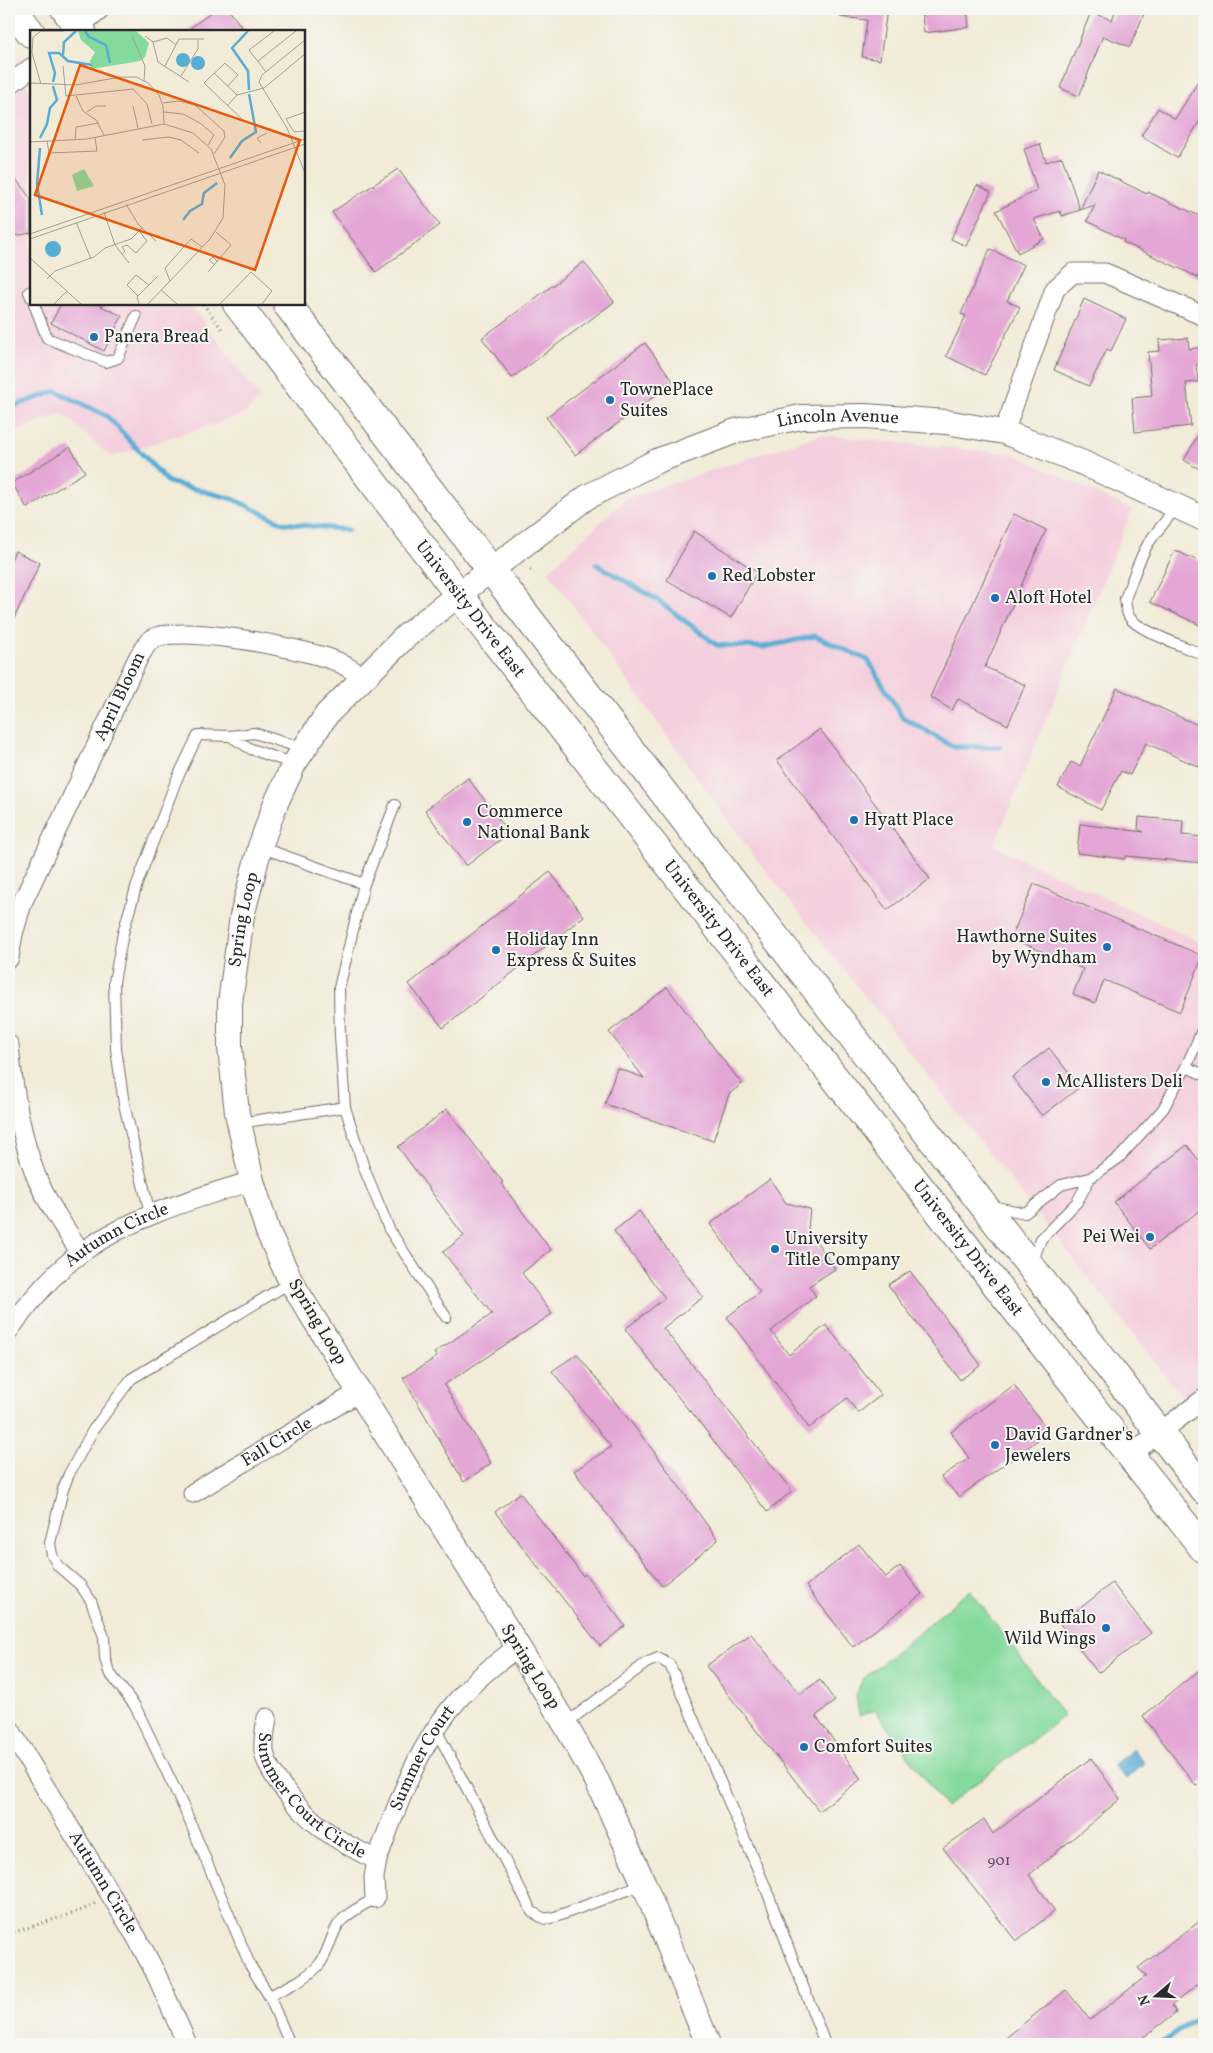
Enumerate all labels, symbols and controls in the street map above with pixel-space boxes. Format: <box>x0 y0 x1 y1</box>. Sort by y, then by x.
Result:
inset map <box>30 30 305 305</box>
place label: Panera Bread <box>104 325 209 350</box>
marker: Panera Bread <box>88 331 100 343</box>
place label: TownePlace Suites <box>620 378 713 424</box>
marker: TownePlace Suites <box>604 394 616 406</box>
street label: Lincoln Avenue <box>774 403 900 434</box>
street label: University Drive East <box>409 535 531 683</box>
place label: Red Lobster <box>722 564 816 589</box>
marker: Red Lobster <box>706 570 718 582</box>
place label: Aloft Hotel <box>1005 586 1092 611</box>
marker: Aloft Hotel <box>989 592 1001 604</box>
street label: April Bloom <box>88 648 152 745</box>
place label: Commerce National Bank <box>477 800 590 846</box>
place label: Hyatt Place <box>864 808 953 833</box>
marker: Hyatt Place <box>848 814 860 826</box>
marker: Commerce National Bank <box>461 816 473 828</box>
street label: University Drive East <box>657 855 780 1003</box>
street label: Spring Loop <box>223 869 265 969</box>
place label: Hawthorne Suites by Wyndham <box>956 925 1097 971</box>
place label: Holiday Inn Express & Suites <box>506 928 636 974</box>
marker: Hawthorne Suites by Wyndham <box>1101 941 1113 953</box>
marker: Holiday Inn Express & Suites <box>490 944 502 956</box>
place label: McAllisters Deli <box>1056 1070 1183 1095</box>
marker: McAllisters Deli <box>1040 1076 1052 1088</box>
street label: University Drive East <box>906 1175 1029 1322</box>
street label: Autumn Circle <box>59 1197 172 1273</box>
place label: Pei Wei <box>1082 1225 1140 1250</box>
place label: University Title Company <box>785 1227 900 1273</box>
marker: Pei Wei <box>1144 1231 1156 1243</box>
marker: University Title Company <box>769 1243 781 1255</box>
street label: Spring Loop <box>281 1274 353 1370</box>
street label: Fall Circle <box>237 1411 317 1473</box>
place label: David Gardner's Jewelers <box>1005 1423 1133 1469</box>
marker: David Gardner's Jewelers <box>989 1439 1001 1451</box>
place label: Buffalo Wild Wings <box>1004 1606 1096 1652</box>
street label: Spring Loop <box>494 1620 566 1714</box>
marker: Buffalo Wild Wings <box>1100 1622 1112 1634</box>
street label: Summer Court <box>384 1700 461 1815</box>
street label: Summer Court Circle <box>251 1731 370 1865</box>
place label: Comfort Suites <box>814 1735 932 1760</box>
marker: Comfort Suites <box>798 1741 810 1753</box>
street label: Autumn Circle <box>62 1827 144 1938</box>
house number: 901 <box>988 1851 1010 1872</box>
north arrow <box>1130 1970 1180 2020</box>
text: N <box>1134 1992 1156 2008</box>

